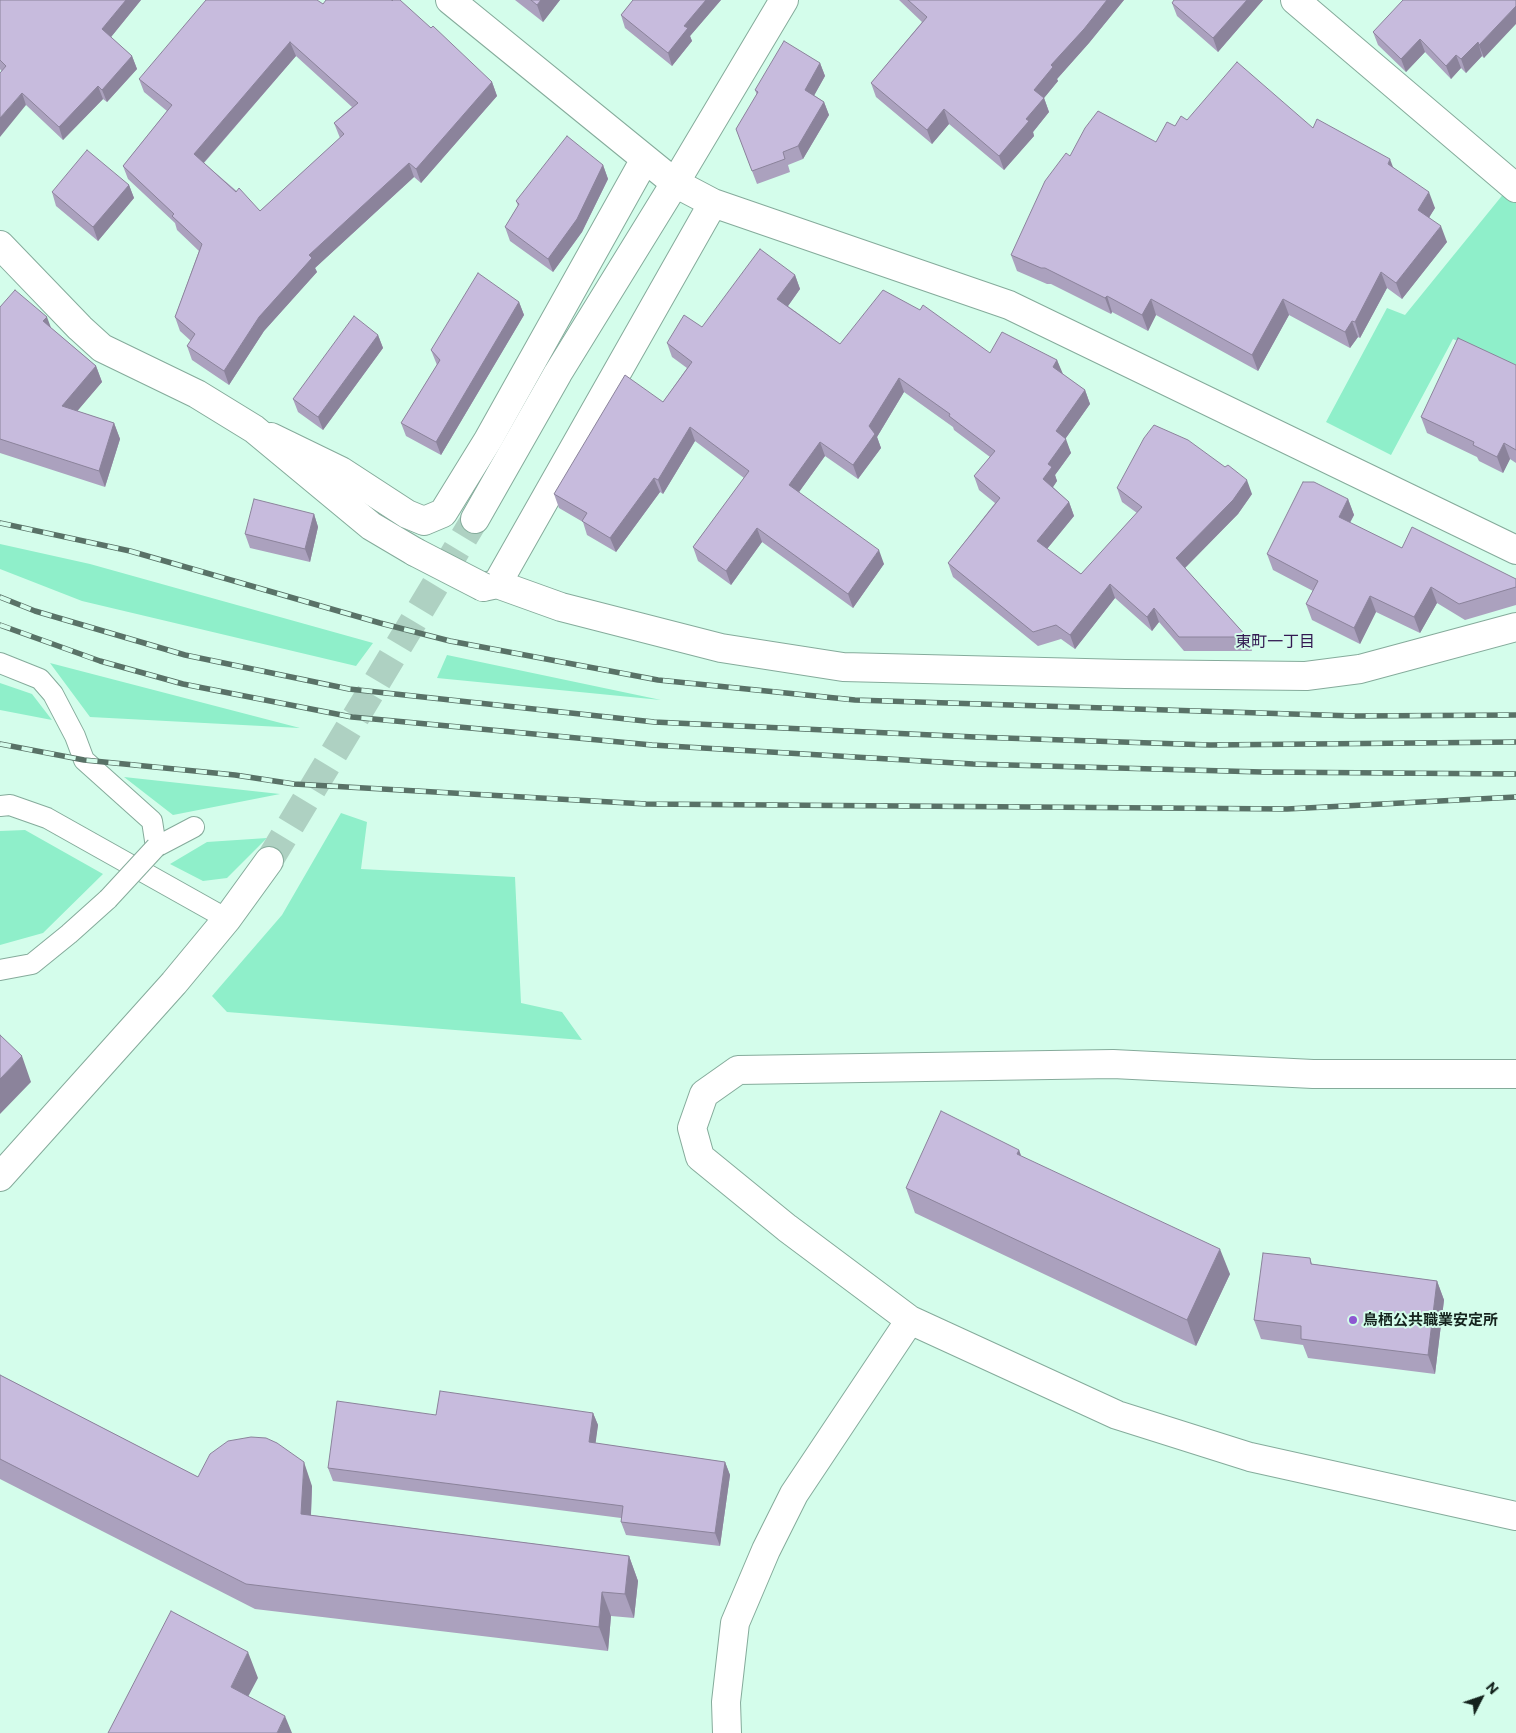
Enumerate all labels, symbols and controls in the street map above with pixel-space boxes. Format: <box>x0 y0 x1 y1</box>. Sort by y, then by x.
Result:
district label: 東町一丁目 <box>1235 632 1315 652</box>
place label: 鳥栖公共職業安定所 <box>1363 1311 1498 1329</box>
marker: 鳥栖公共職業安定所 <box>1347 1314 1359 1326</box>
north arrow <box>1456 1673 1506 1723</box>
text: N <box>1483 1678 1503 1697</box>

